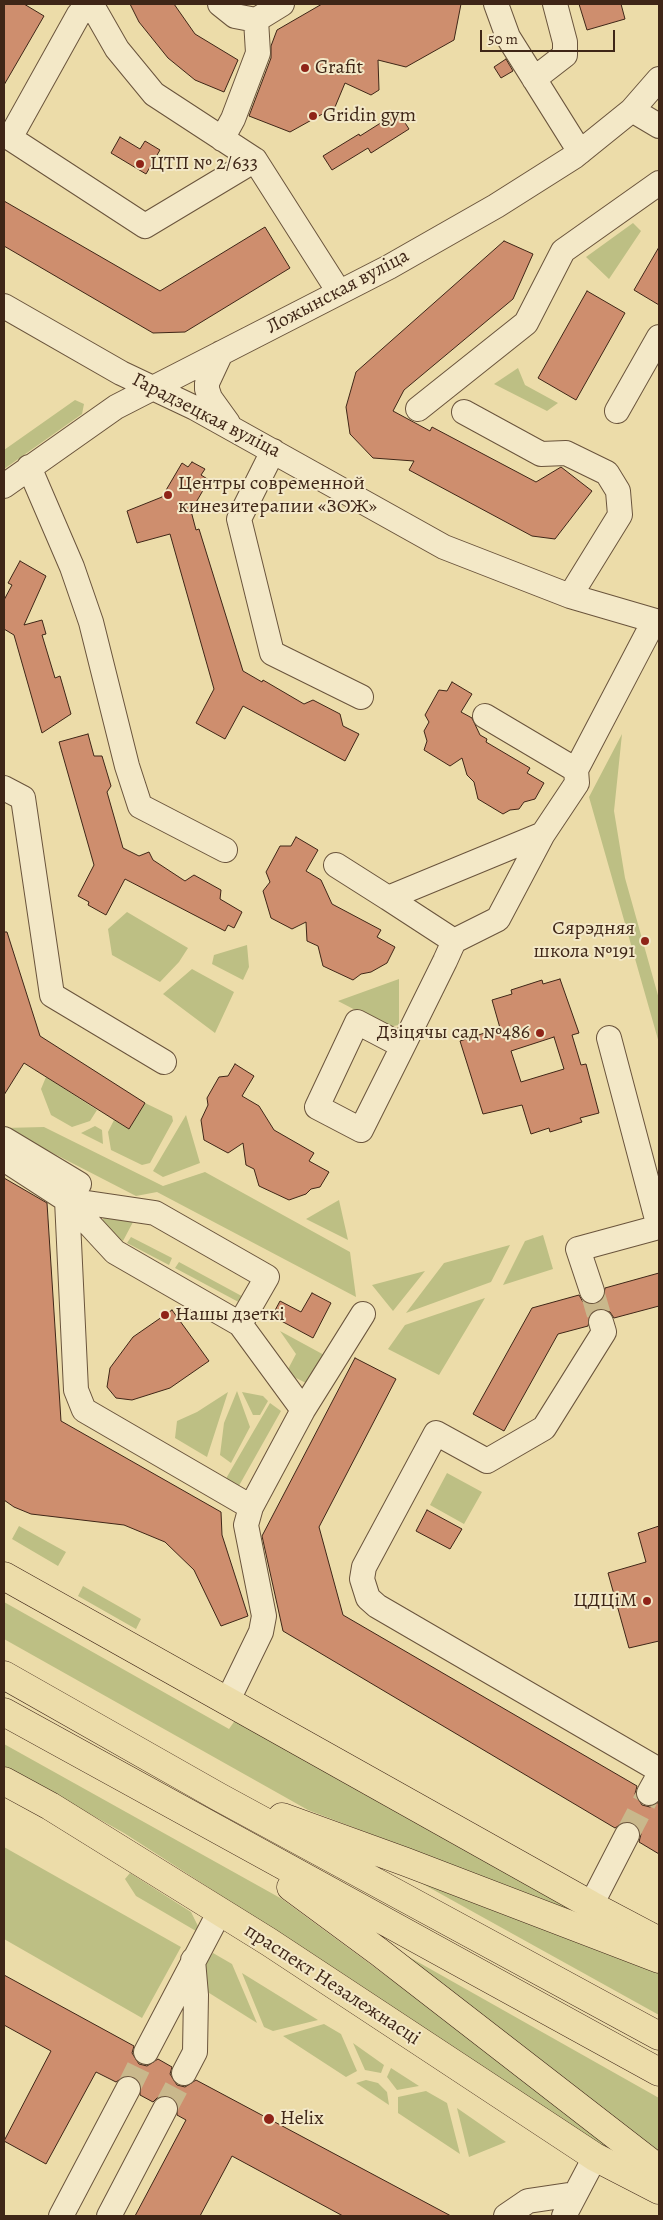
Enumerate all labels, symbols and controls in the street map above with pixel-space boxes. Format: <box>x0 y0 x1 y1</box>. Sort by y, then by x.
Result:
scale bar <box>483 20 618 52</box>
text: 50 m <box>488 29 518 49</box>
place label: Grafit <box>315 56 363 80</box>
marker: Grafit <box>299 62 311 74</box>
place label: Gridin gym <box>323 104 416 128</box>
marker: Gridin gym <box>307 110 319 122</box>
place label: ЦТП № 2/633 <box>150 152 258 176</box>
marker: ЦТП № 2/633 <box>134 158 146 170</box>
street label: Ложынская вуліца <box>262 244 414 340</box>
street label: Гарадзецкая вуліца <box>128 368 284 464</box>
place label: Центры современной кинезитерапии «ЗОЖ» <box>178 472 377 519</box>
marker: Центры современной кинезитерапии «ЗОЖ» <box>162 489 174 501</box>
place label: Сярэдняя школа №191 <box>534 917 635 964</box>
marker: Сярэдняя школа №191 <box>639 935 651 947</box>
place label: Дзіцячы сад №486 <box>377 1021 530 1045</box>
marker: Дзіцячы сад №486 <box>534 1027 546 1039</box>
place label: Нашы дзеткі <box>175 1303 285 1327</box>
marker: Нашы дзеткі <box>159 1309 171 1321</box>
place label: ЦДЦіМ <box>573 1589 637 1613</box>
marker: ЦДЦіМ <box>641 1595 653 1607</box>
street label: праспект Незалежнасці <box>239 1919 425 2051</box>
place label: Helix <box>280 2107 324 2131</box>
marker: Helix <box>262 2112 276 2126</box>

